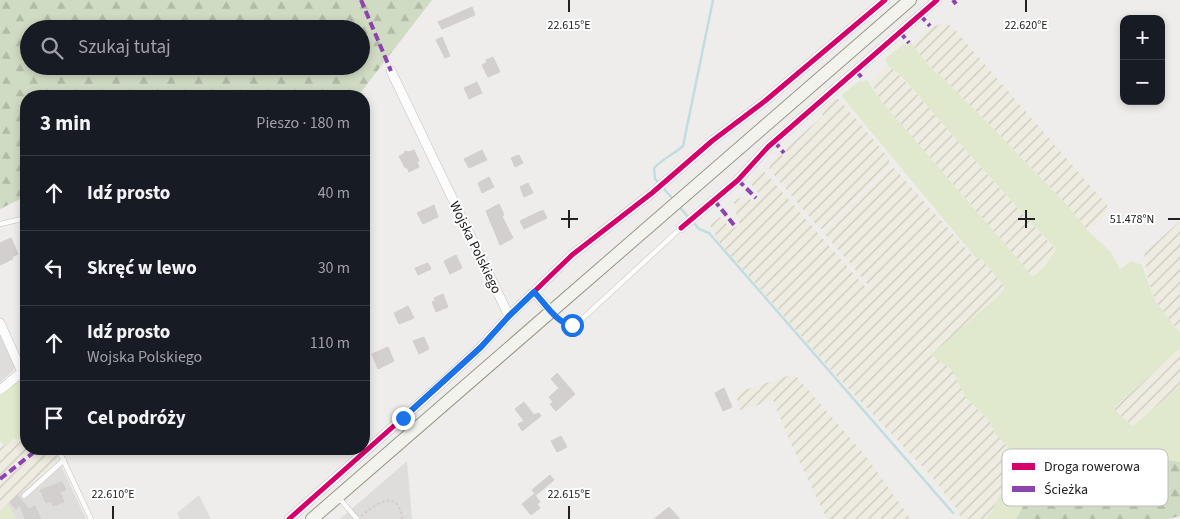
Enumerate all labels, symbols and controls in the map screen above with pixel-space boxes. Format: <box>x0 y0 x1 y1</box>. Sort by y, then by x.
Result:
map controls <box>1120 15 1165 105</box>
button: + <box>1120 15 1165 60</box>
text: 22.615°E <box>547 17 591 34</box>
text: 22.620°E <box>1004 17 1048 34</box>
search box <box>20 20 370 75</box>
icon: search <box>38 34 66 62</box>
text: Szukaj tutaj <box>78 34 171 61</box>
button: − <box>1120 60 1165 105</box>
text: 3 min <box>40 108 91 138</box>
text: Pieszo · 180 m <box>256 112 350 134</box>
icon: ahead <box>40 179 68 207</box>
text: Idź prosto <box>87 180 170 207</box>
text: 40 m <box>318 182 350 204</box>
street label: Wojska Polskiego <box>444 198 506 297</box>
text: 51.478°N <box>1110 211 1154 228</box>
icon: left <box>40 254 68 282</box>
text: Skręć w lewo <box>87 255 197 282</box>
text: 30 m <box>318 257 350 279</box>
route start <box>561 314 584 337</box>
text: Idź prosto <box>87 319 170 346</box>
icon: ahead <box>40 329 68 357</box>
text: 110 m <box>310 332 350 354</box>
text: Wojska Polskiego <box>87 346 202 368</box>
icon: arrive <box>40 404 68 432</box>
text: Cel podróży <box>87 405 186 432</box>
route end <box>392 407 415 430</box>
legend <box>1002 449 1168 506</box>
text: Droga rowerowa <box>1044 457 1140 477</box>
text: Ścieżka <box>1044 480 1088 500</box>
text: 22.610°E <box>91 486 135 503</box>
text: 22.615°E <box>547 486 591 503</box>

